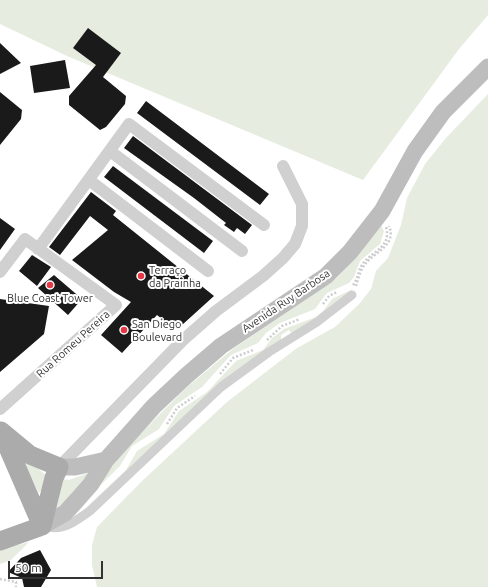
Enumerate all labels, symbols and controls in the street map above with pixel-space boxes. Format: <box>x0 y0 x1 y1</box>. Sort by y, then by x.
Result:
place label: Terraço da Prainha <box>149 263 201 289</box>
street label: Avenida Ruy Barbosa <box>240 267 332 335</box>
marker: Terraço da Prainha <box>136 271 146 281</box>
marker: Blue Coast Tower <box>45 280 55 290</box>
place label: Blue Coast Tower <box>7 291 93 305</box>
street label: Rua Romeu Pereira <box>34 308 112 380</box>
place label: San Diego Boulevard <box>132 317 182 343</box>
marker: San Diego Boulevard <box>119 325 129 335</box>
scale bar <box>10 553 105 579</box>
text: 50 m <box>15 561 42 574</box>

